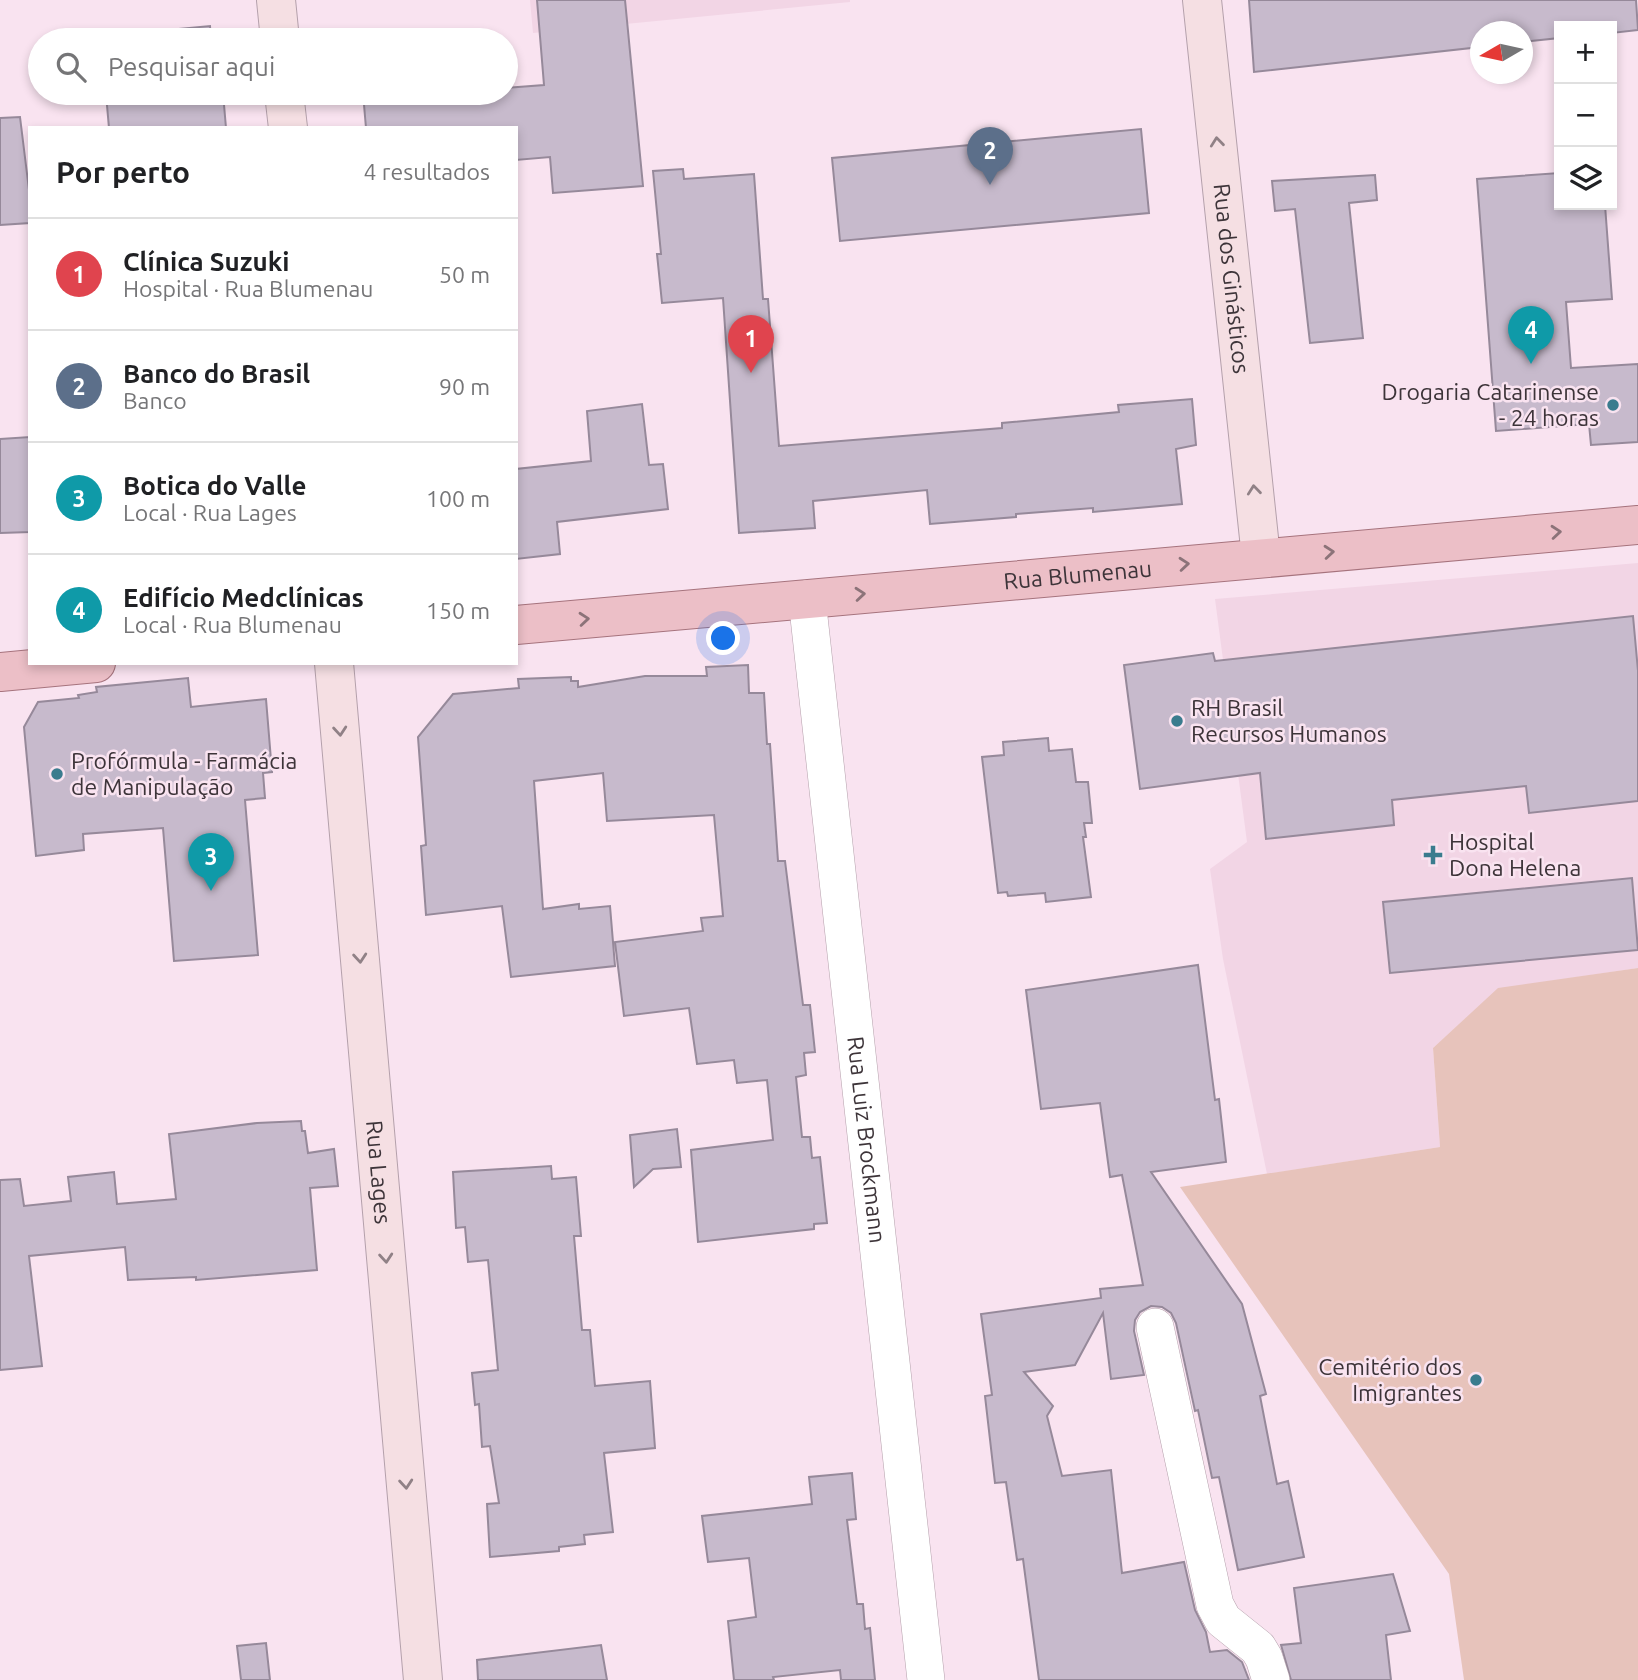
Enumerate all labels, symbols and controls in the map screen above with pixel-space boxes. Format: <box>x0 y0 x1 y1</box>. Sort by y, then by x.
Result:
north arrow <box>1470 21 1533 84</box>
map controls <box>1554 21 1617 210</box>
button: + <box>1554 21 1617 84</box>
search box <box>28 28 518 105</box>
icon: search <box>52 48 90 86</box>
text: Pesquisar aqui <box>108 52 275 81</box>
button: − <box>1554 84 1617 147</box>
pin: 2 <box>967 127 1013 185</box>
one-way arrow <box>1210 136 1225 147</box>
button: layers <box>1554 147 1617 210</box>
text: Por perto <box>56 155 190 189</box>
text: 4 resultados <box>364 159 490 184</box>
street label: Rua dos Ginásticos <box>1209 182 1255 375</box>
text: Clínica Suzuki <box>123 247 289 276</box>
text: 1 <box>73 262 85 287</box>
text: 50 m <box>439 262 490 287</box>
text: Hospital · Rua Blumenau <box>123 276 374 301</box>
pin: 4 <box>1508 306 1554 364</box>
pin: 1 <box>728 315 774 373</box>
text: Banco do Brasil <box>123 359 310 388</box>
text: 2 <box>73 374 85 399</box>
text: 90 m <box>439 374 490 399</box>
place label: Drogaria Catarinense - 24 horas <box>1381 379 1599 430</box>
text: Banco <box>123 388 187 413</box>
marker: Drogaria Catarinense - 24 horas <box>1605 397 1621 413</box>
text: Botica do Valle <box>123 471 306 500</box>
one-way arrow <box>1247 484 1262 495</box>
text: 3 <box>73 486 85 511</box>
text: 100 m <box>426 486 490 511</box>
text: Local · Rua Lages <box>123 500 297 525</box>
one-way arrow <box>1551 525 1562 540</box>
one-way arrow <box>1324 545 1335 560</box>
street label: Rua Blumenau <box>1002 555 1153 593</box>
one-way arrow <box>1178 557 1190 572</box>
text: Edifício Medclínicas <box>123 583 364 612</box>
one-way arrow <box>854 587 865 602</box>
text: 4 <box>73 598 85 623</box>
text: 150 m <box>426 598 490 623</box>
text: Local · Rua Blumenau <box>123 612 342 637</box>
one-way arrow <box>579 612 590 627</box>
your location <box>706 621 740 655</box>
place label: RH Brasil Recursos Humanos <box>1191 695 1387 746</box>
marker: RH Brasil Recursos Humanos <box>1169 713 1185 729</box>
one-way arrow <box>332 726 347 737</box>
place label: Profórmula - Farmácia de Manipulação <box>71 748 297 799</box>
marker: Profórmula - Farmácia de Manipulação <box>49 766 65 782</box>
place label: Hospital Dona Helena <box>1449 829 1581 880</box>
pin: 3 <box>188 833 234 891</box>
marker: Hospital Dona Helena <box>1423 845 1443 865</box>
one-way arrow <box>352 953 367 964</box>
street label: Rua Luiz Brockmann <box>843 1035 891 1244</box>
street label: Rua Lages <box>362 1119 396 1225</box>
one-way arrow <box>378 1253 393 1264</box>
place label: Cemitério dos Imigrantes <box>1318 1354 1462 1405</box>
marker: Cemitério dos Imigrantes <box>1468 1372 1484 1388</box>
one-way arrow <box>398 1479 413 1490</box>

